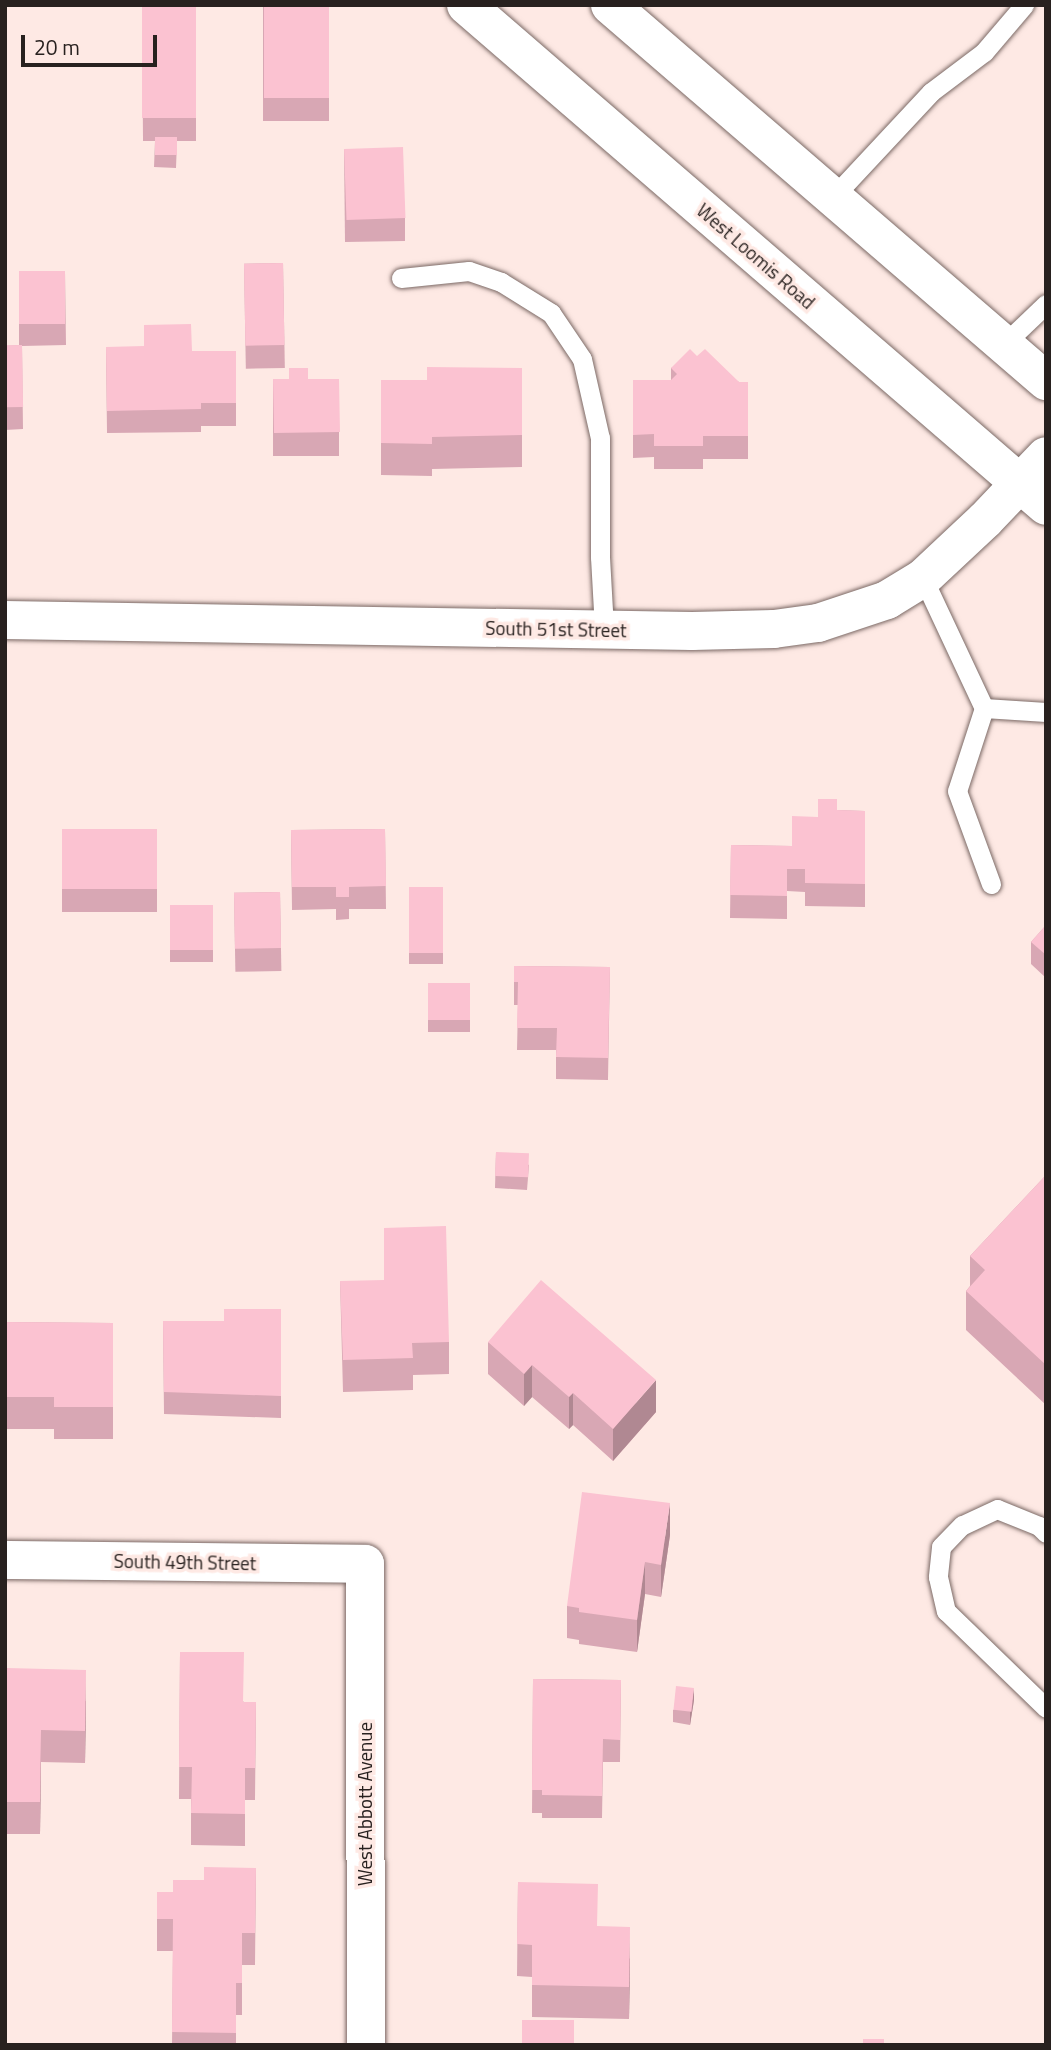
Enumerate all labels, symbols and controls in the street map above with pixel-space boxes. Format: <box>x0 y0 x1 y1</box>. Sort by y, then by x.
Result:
scale bar <box>24 21 161 65</box>
text: 20 m <box>34 31 80 63</box>
street label: West Loomis Road <box>692 199 820 313</box>
street label: South 51st Street <box>485 616 627 642</box>
street label: South 49th Street <box>113 1549 257 1575</box>
street label: West Abbott Avenue <box>354 1722 376 1886</box>

